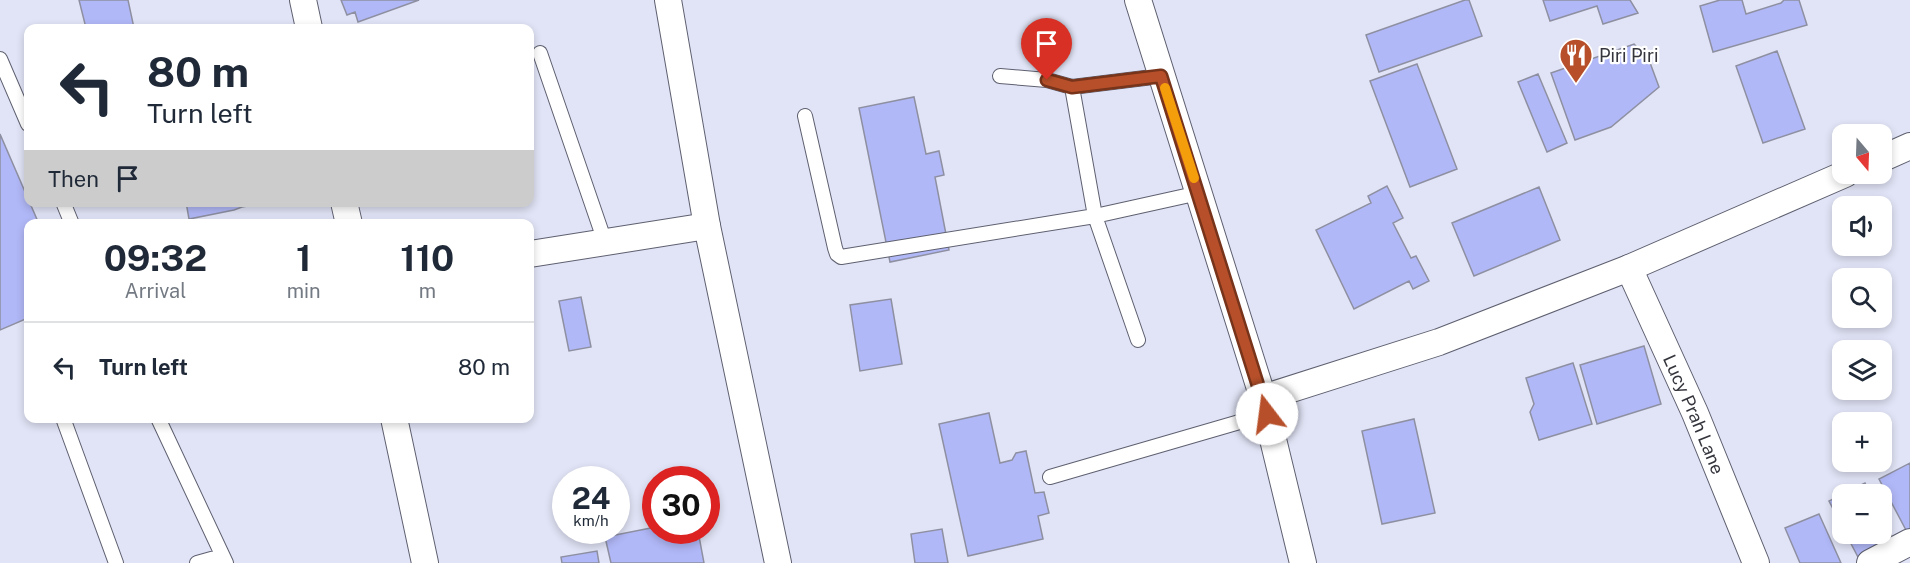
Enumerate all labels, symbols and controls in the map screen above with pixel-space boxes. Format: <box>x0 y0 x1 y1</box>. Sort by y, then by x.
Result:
pin <box>1021 18 1072 80</box>
icon: arrive <box>1030 27 1063 60</box>
restaurant icon: Piri Piri <box>1558 37 1594 84</box>
place label: Piri Piri <box>1599 45 1658 66</box>
text: 80 m <box>147 47 249 96</box>
icon: left <box>48 48 126 126</box>
text: Turn left <box>147 97 253 129</box>
north arrow <box>1832 124 1892 184</box>
map controls <box>1832 124 1892 544</box>
icon: arrive <box>111 162 144 195</box>
text: Then <box>48 166 99 192</box>
button: sound <box>1832 196 1892 256</box>
text: 09:32 <box>104 237 207 279</box>
text: 1 <box>296 237 311 279</box>
text: 110 <box>400 237 454 279</box>
button: search <box>1832 268 1892 328</box>
text: Arrival <box>124 279 186 303</box>
text: min <box>287 279 321 303</box>
text: m <box>419 279 436 303</box>
button: layers <box>1832 340 1892 400</box>
icon: left <box>48 351 81 384</box>
street label: Lucy Prah Lane <box>1659 351 1729 477</box>
text: Turn left <box>99 354 188 380</box>
text: 80 m <box>458 354 510 380</box>
position arrow <box>1235 382 1299 446</box>
button: + <box>1832 412 1892 472</box>
speed limit sign: 30 <box>642 466 720 544</box>
text: 24 <box>572 480 610 516</box>
button: − <box>1832 484 1892 544</box>
text: km/h <box>573 512 609 529</box>

